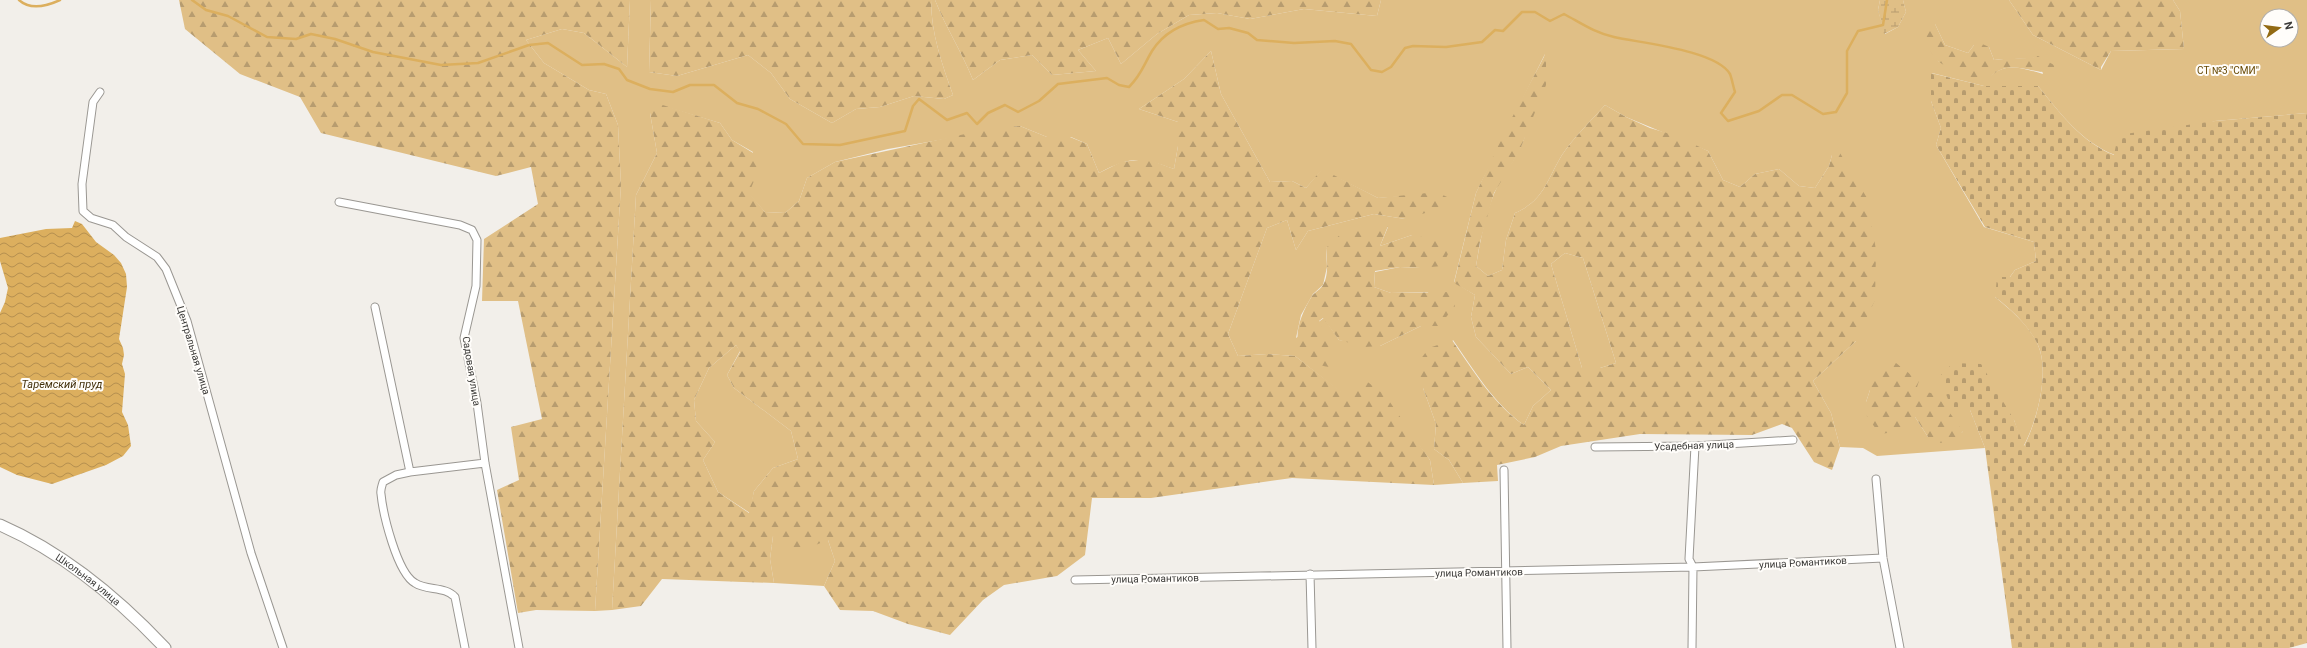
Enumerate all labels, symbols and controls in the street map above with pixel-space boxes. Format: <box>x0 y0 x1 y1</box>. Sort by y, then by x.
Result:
north arrow <box>2259 8 2299 48</box>
text: N <box>2281 20 2296 31</box>
park label: СТ №3 "СМИ" <box>2197 65 2259 76</box>
street label: Центральная улица <box>175 305 212 396</box>
street label: Садовая улица <box>461 336 482 407</box>
water label: Таремский пруд <box>22 378 102 391</box>
street label: Усадебная улица <box>1654 439 1734 452</box>
street label: Школьная улица <box>54 552 122 608</box>
street label: улица Романтиков <box>1759 555 1847 570</box>
street label: улица Романтиков <box>1435 566 1523 579</box>
street label: улица Романтиков <box>1111 572 1199 585</box>

